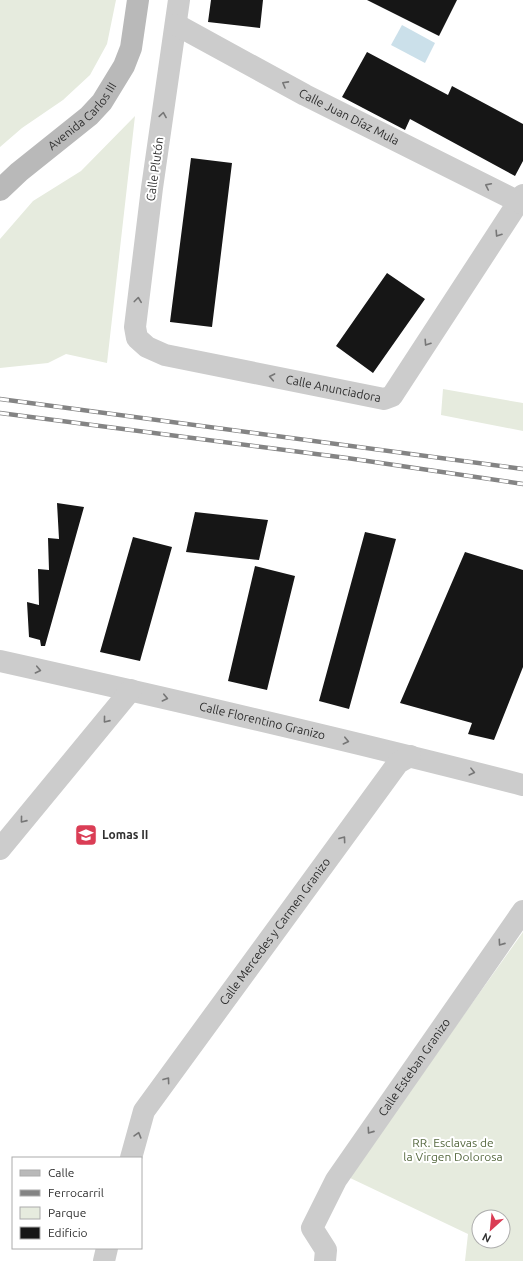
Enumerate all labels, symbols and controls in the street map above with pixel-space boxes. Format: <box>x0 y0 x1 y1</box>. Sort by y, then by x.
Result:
street label: Avenida Carlos III <box>45 80 118 152</box>
one-way arrow <box>281 81 289 89</box>
street label: Calle Juan Díaz Mula <box>297 86 401 147</box>
one-way arrow <box>158 112 167 118</box>
street label: Calle Plutón <box>144 136 165 202</box>
one-way arrow <box>485 183 493 191</box>
one-way arrow <box>495 230 502 237</box>
one-way arrow <box>133 297 142 303</box>
one-way arrow <box>424 339 432 346</box>
street label: Calle Anunciadora <box>285 372 382 404</box>
one-way arrow <box>269 373 275 381</box>
one-way arrow <box>35 665 41 673</box>
one-way arrow <box>161 693 168 702</box>
street label: Calle Florentino Granizo <box>198 699 327 742</box>
one-way arrow <box>104 716 111 723</box>
one-way arrow <box>343 736 349 744</box>
one-way arrow <box>469 767 475 775</box>
one-way arrow <box>21 816 28 823</box>
school or university icon: Lomas II <box>73 822 99 848</box>
place label: Lomas II <box>102 828 148 841</box>
one-way arrow <box>338 836 346 843</box>
street label: Calle Mercedes y Carmen Granizo <box>217 855 333 1007</box>
one-way arrow <box>499 939 506 946</box>
street label: Calle Esteban Granizo <box>375 1016 452 1118</box>
one-way arrow <box>162 1077 170 1084</box>
one-way arrow <box>368 1126 375 1133</box>
one-way arrow <box>133 1131 142 1138</box>
park label: RR. Esclavas de la Virgen Dolorosa <box>403 1136 503 1163</box>
legend <box>12 1157 142 1249</box>
text: Calle <box>48 1166 74 1179</box>
text: Ferrocarril <box>48 1186 104 1199</box>
text: Parque <box>48 1206 86 1219</box>
north arrow <box>471 1209 511 1249</box>
text: Edificio <box>48 1226 88 1239</box>
text: N <box>480 1231 493 1245</box>

